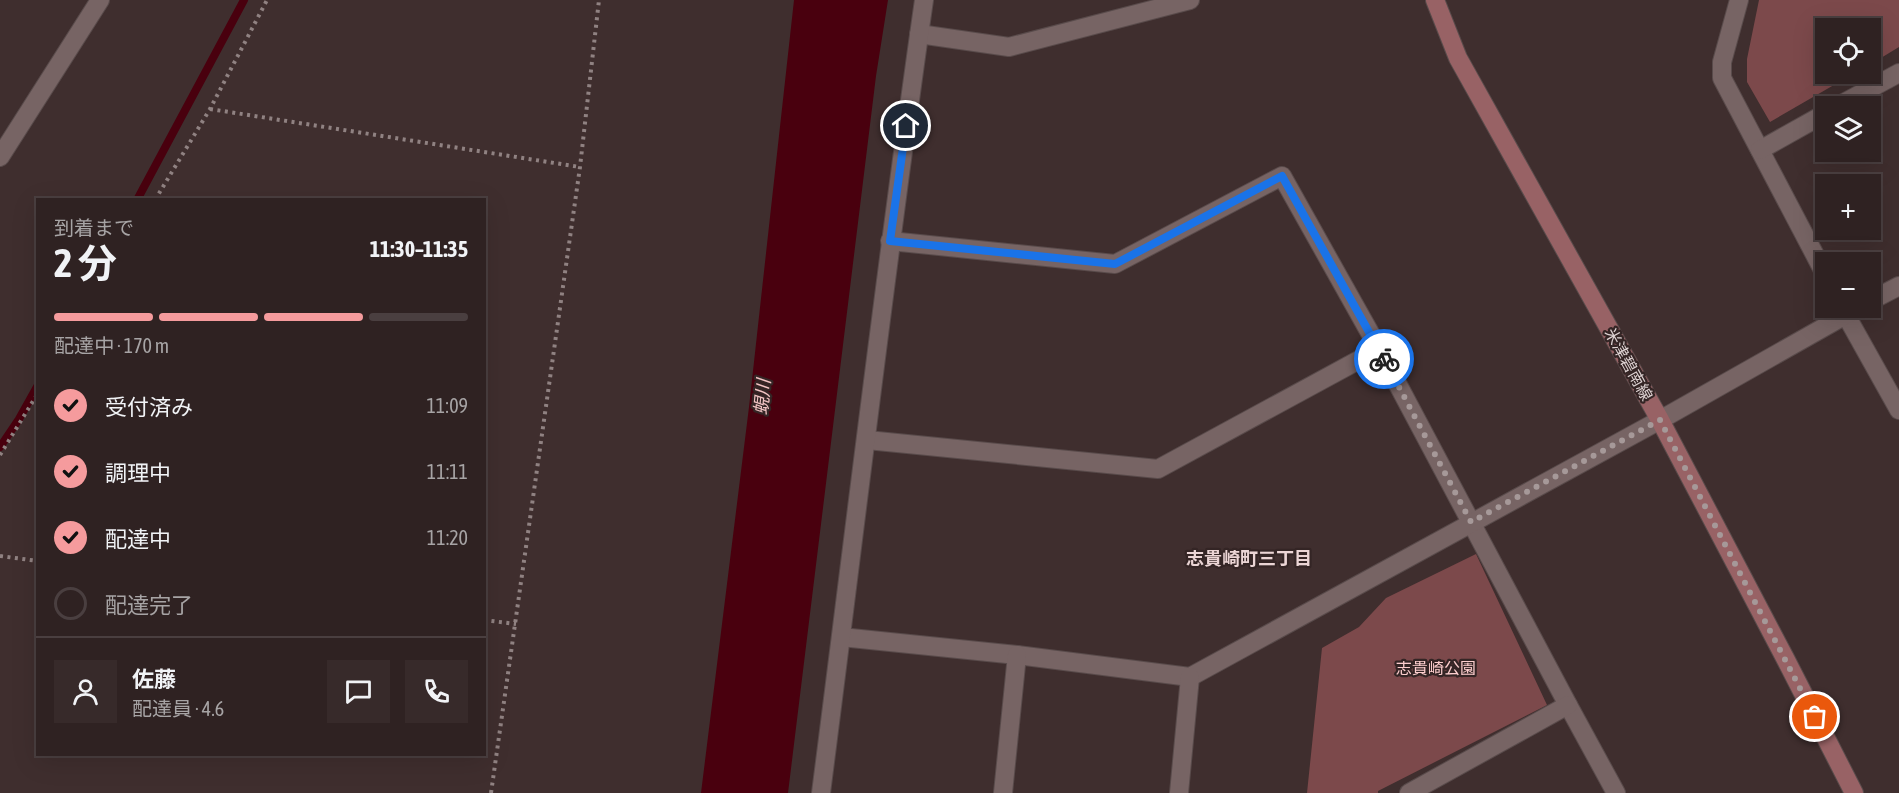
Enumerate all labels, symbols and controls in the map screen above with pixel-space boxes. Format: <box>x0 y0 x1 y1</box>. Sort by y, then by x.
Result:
map controls <box>1815 18 1881 318</box>
button: locate <box>1815 18 1881 84</box>
button: layers <box>1815 96 1881 162</box>
pin <box>880 100 931 151</box>
icon: home <box>889 109 922 142</box>
button: + <box>1815 174 1881 240</box>
text: 到着まで <box>54 216 134 239</box>
text: 11:30–11:35 <box>370 236 468 262</box>
text: 2 分 <box>54 241 117 285</box>
button: − <box>1815 252 1881 318</box>
street label: 米津碧南線 <box>1602 325 1656 403</box>
courier <box>1354 329 1414 389</box>
text: 配達中 · 170 m <box>54 334 169 357</box>
icon: bike <box>1368 343 1401 376</box>
water label: 蜆川 <box>750 376 774 416</box>
icon: check <box>54 389 87 422</box>
text: 受付済み <box>105 394 193 420</box>
text: 11:09 <box>426 394 468 417</box>
icon: check <box>54 455 87 488</box>
text: 調理中 <box>105 460 171 486</box>
text: 11:11 <box>427 460 468 483</box>
icon: check <box>54 521 87 554</box>
text: 配達中 <box>105 526 171 552</box>
text: 11:20 <box>427 526 468 549</box>
district label: 志貴崎町三丁目 <box>1186 548 1312 569</box>
text: 配達完了 <box>105 592 193 618</box>
park label: 志貴崎公園 <box>1396 659 1476 677</box>
button: person <box>54 660 117 723</box>
button: chat <box>327 660 390 723</box>
button: phone <box>405 660 468 723</box>
text: 佐藤 <box>132 666 176 692</box>
pin <box>1789 691 1840 742</box>
text: 配達員 · 4.6 <box>132 697 224 720</box>
icon: bag <box>1798 700 1831 733</box>

